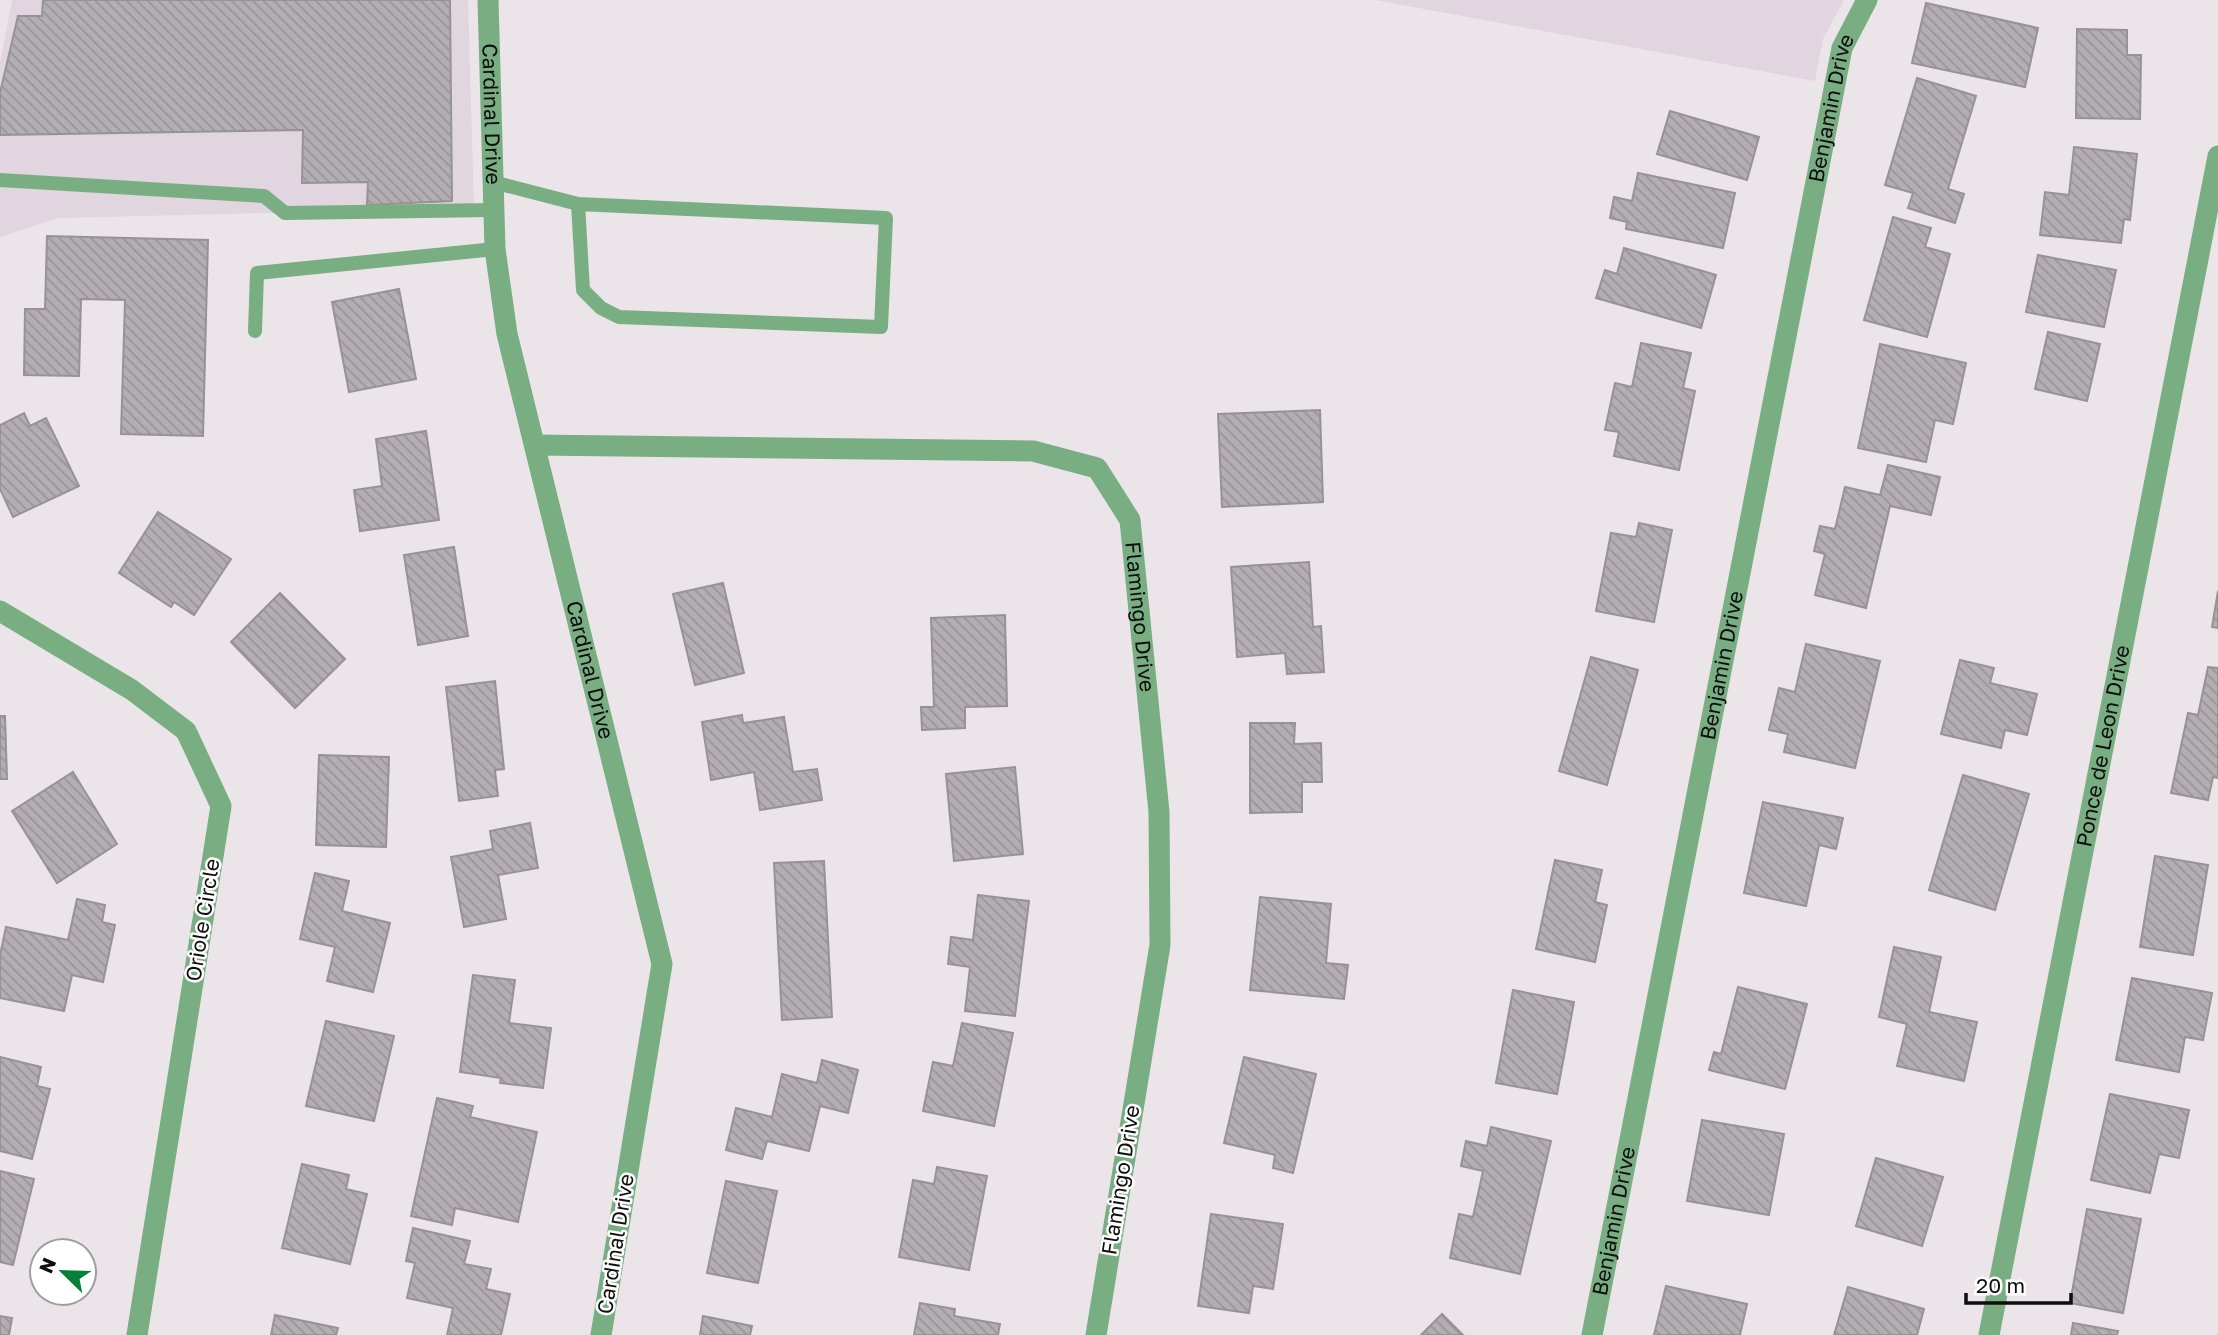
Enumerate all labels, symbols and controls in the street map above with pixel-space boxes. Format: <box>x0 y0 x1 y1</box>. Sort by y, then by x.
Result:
street label: Benjamin Drive <box>1802 29 1859 184</box>
street label: Cardinal Drive <box>477 43 507 185</box>
street label: Flamingo Drive <box>1120 540 1161 693</box>
street label: Benjamin Drive <box>1694 589 1748 742</box>
street label: Cardinal Drive <box>561 598 620 742</box>
street label: Ponce de Leon Drive <box>2070 643 2135 849</box>
street label: Oriole Circle <box>179 857 225 983</box>
street label: Flamingo Drive <box>1095 1103 1145 1256</box>
street label: Benjamin Drive <box>1586 1144 1640 1298</box>
street label: Cardinal Drive <box>591 1172 639 1316</box>
north arrow <box>28 1237 98 1307</box>
text: N <box>33 1254 60 1276</box>
scale bar <box>1966 1262 2071 1306</box>
text: 20 m <box>1976 1272 2025 1298</box>

